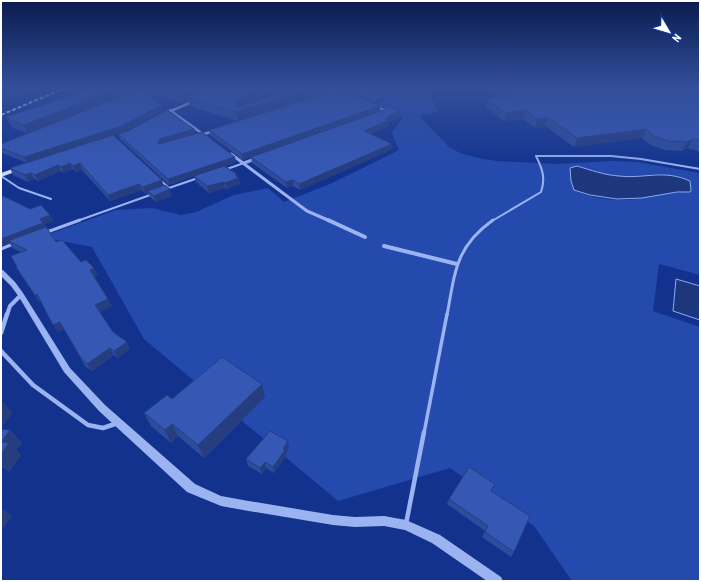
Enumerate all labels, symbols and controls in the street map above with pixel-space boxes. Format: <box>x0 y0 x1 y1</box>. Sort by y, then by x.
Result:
north arrow <box>649 12 689 52</box>
text: N <box>669 31 684 45</box>

